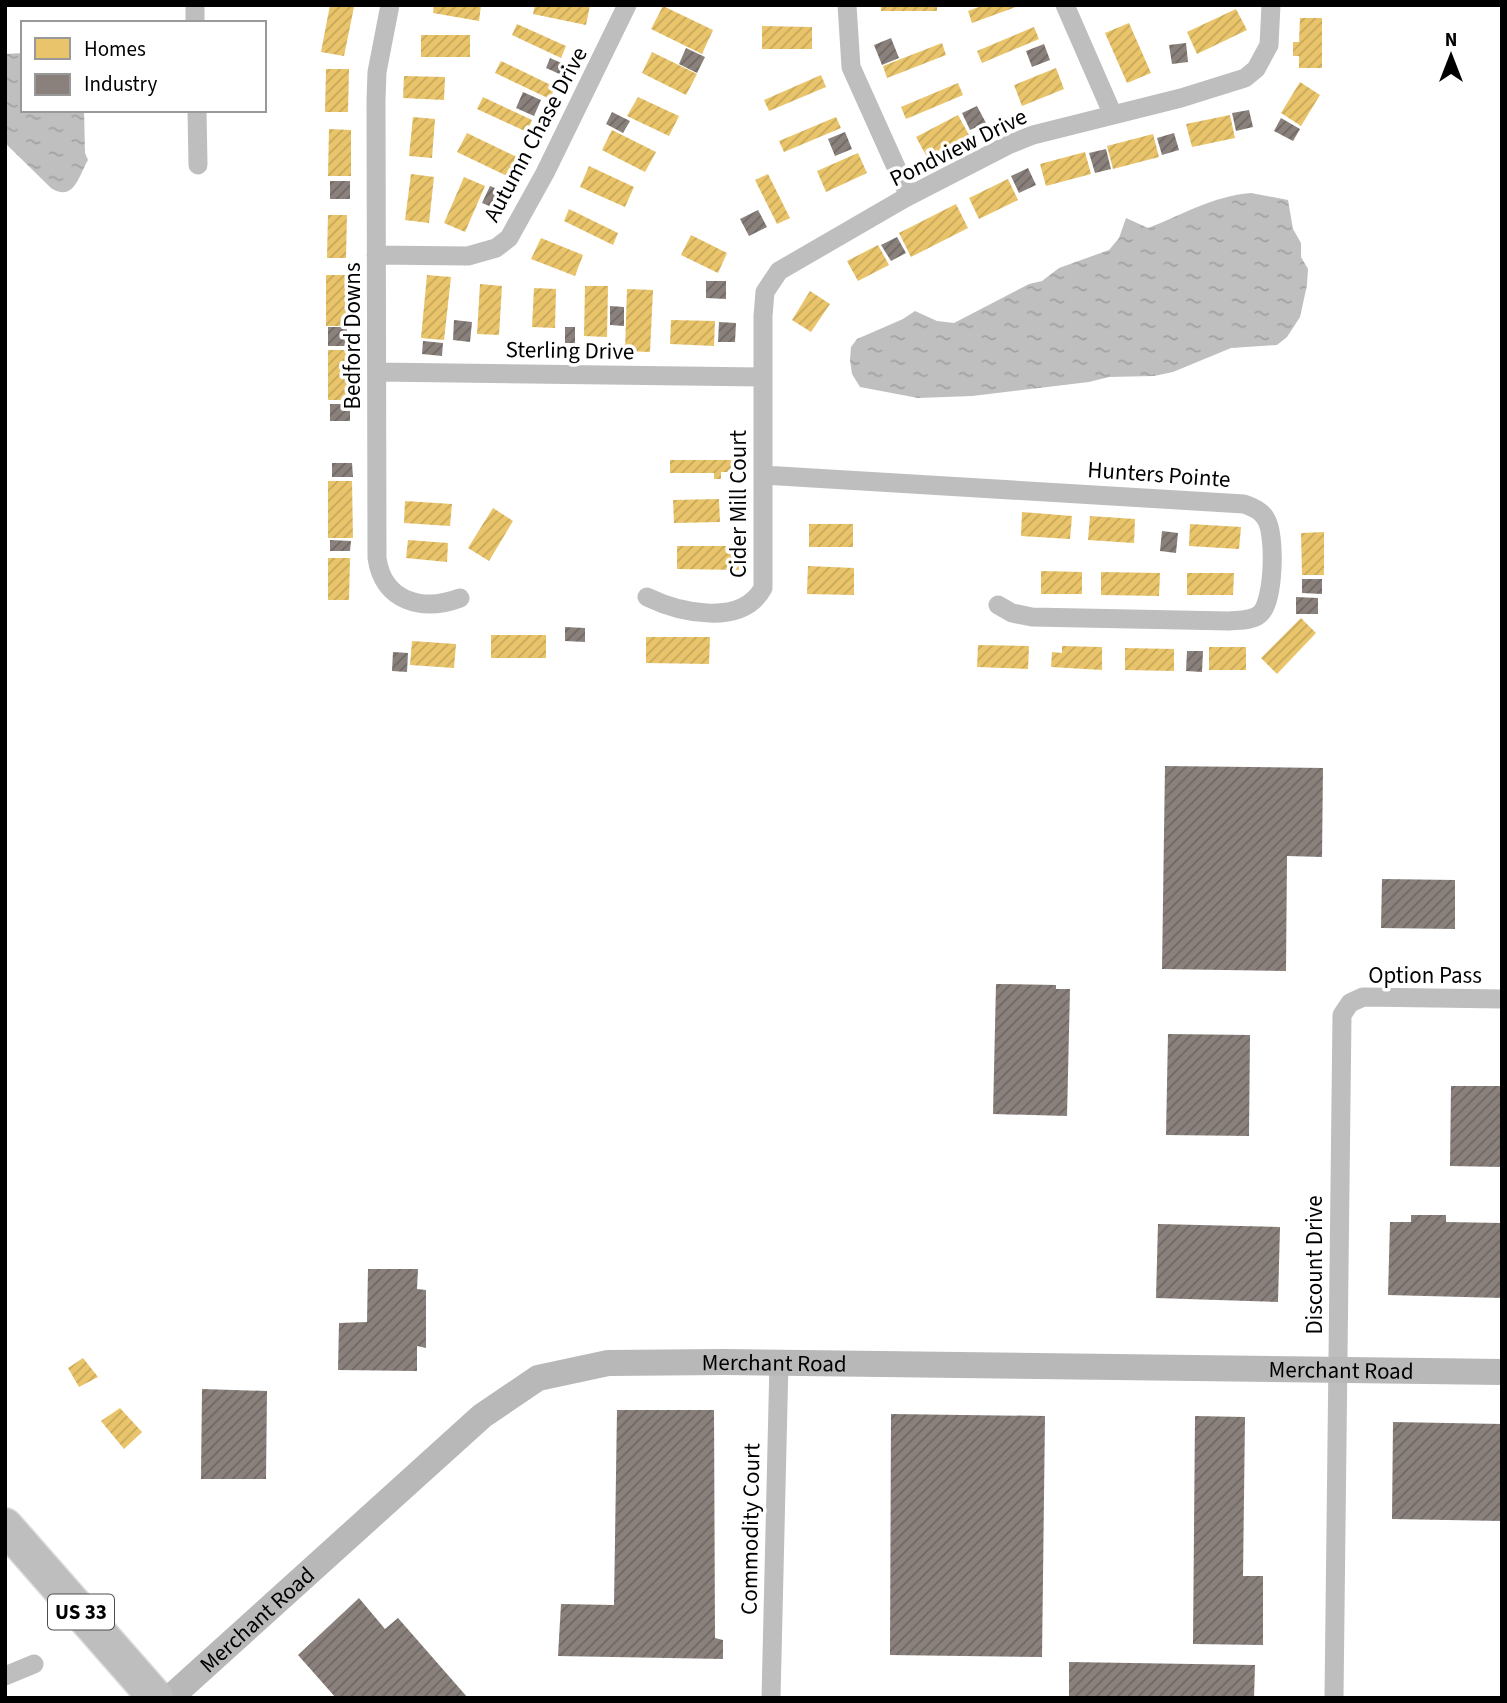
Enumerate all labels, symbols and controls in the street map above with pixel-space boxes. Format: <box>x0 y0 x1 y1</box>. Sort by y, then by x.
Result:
legend <box>21 21 266 112</box>
north arrow <box>1416 21 1486 91</box>
text: N <box>1445 27 1457 54</box>
text: Homes <box>84 34 146 64</box>
street label: Autumn Chase Drive <box>475 41 596 228</box>
text: Industry <box>84 69 157 99</box>
street label: Pondview Drive <box>884 100 1033 195</box>
street label: Bedford Downs <box>336 262 369 410</box>
street label: Sterling Drive <box>505 333 635 368</box>
street label: Cider Mill Court <box>722 430 755 578</box>
street label: Hunters Pointe <box>1086 453 1232 496</box>
street label: Option Pass <box>1368 959 1482 992</box>
street label: Discount Drive <box>1298 1195 1331 1335</box>
street label: Merchant Road <box>702 1346 847 1381</box>
street label: Merchant Road <box>1268 1353 1414 1388</box>
street label: Commodity Court <box>733 1443 768 1615</box>
street label: Merchant Road <box>192 1559 322 1681</box>
road number: US 33 <box>48 1594 114 1630</box>

